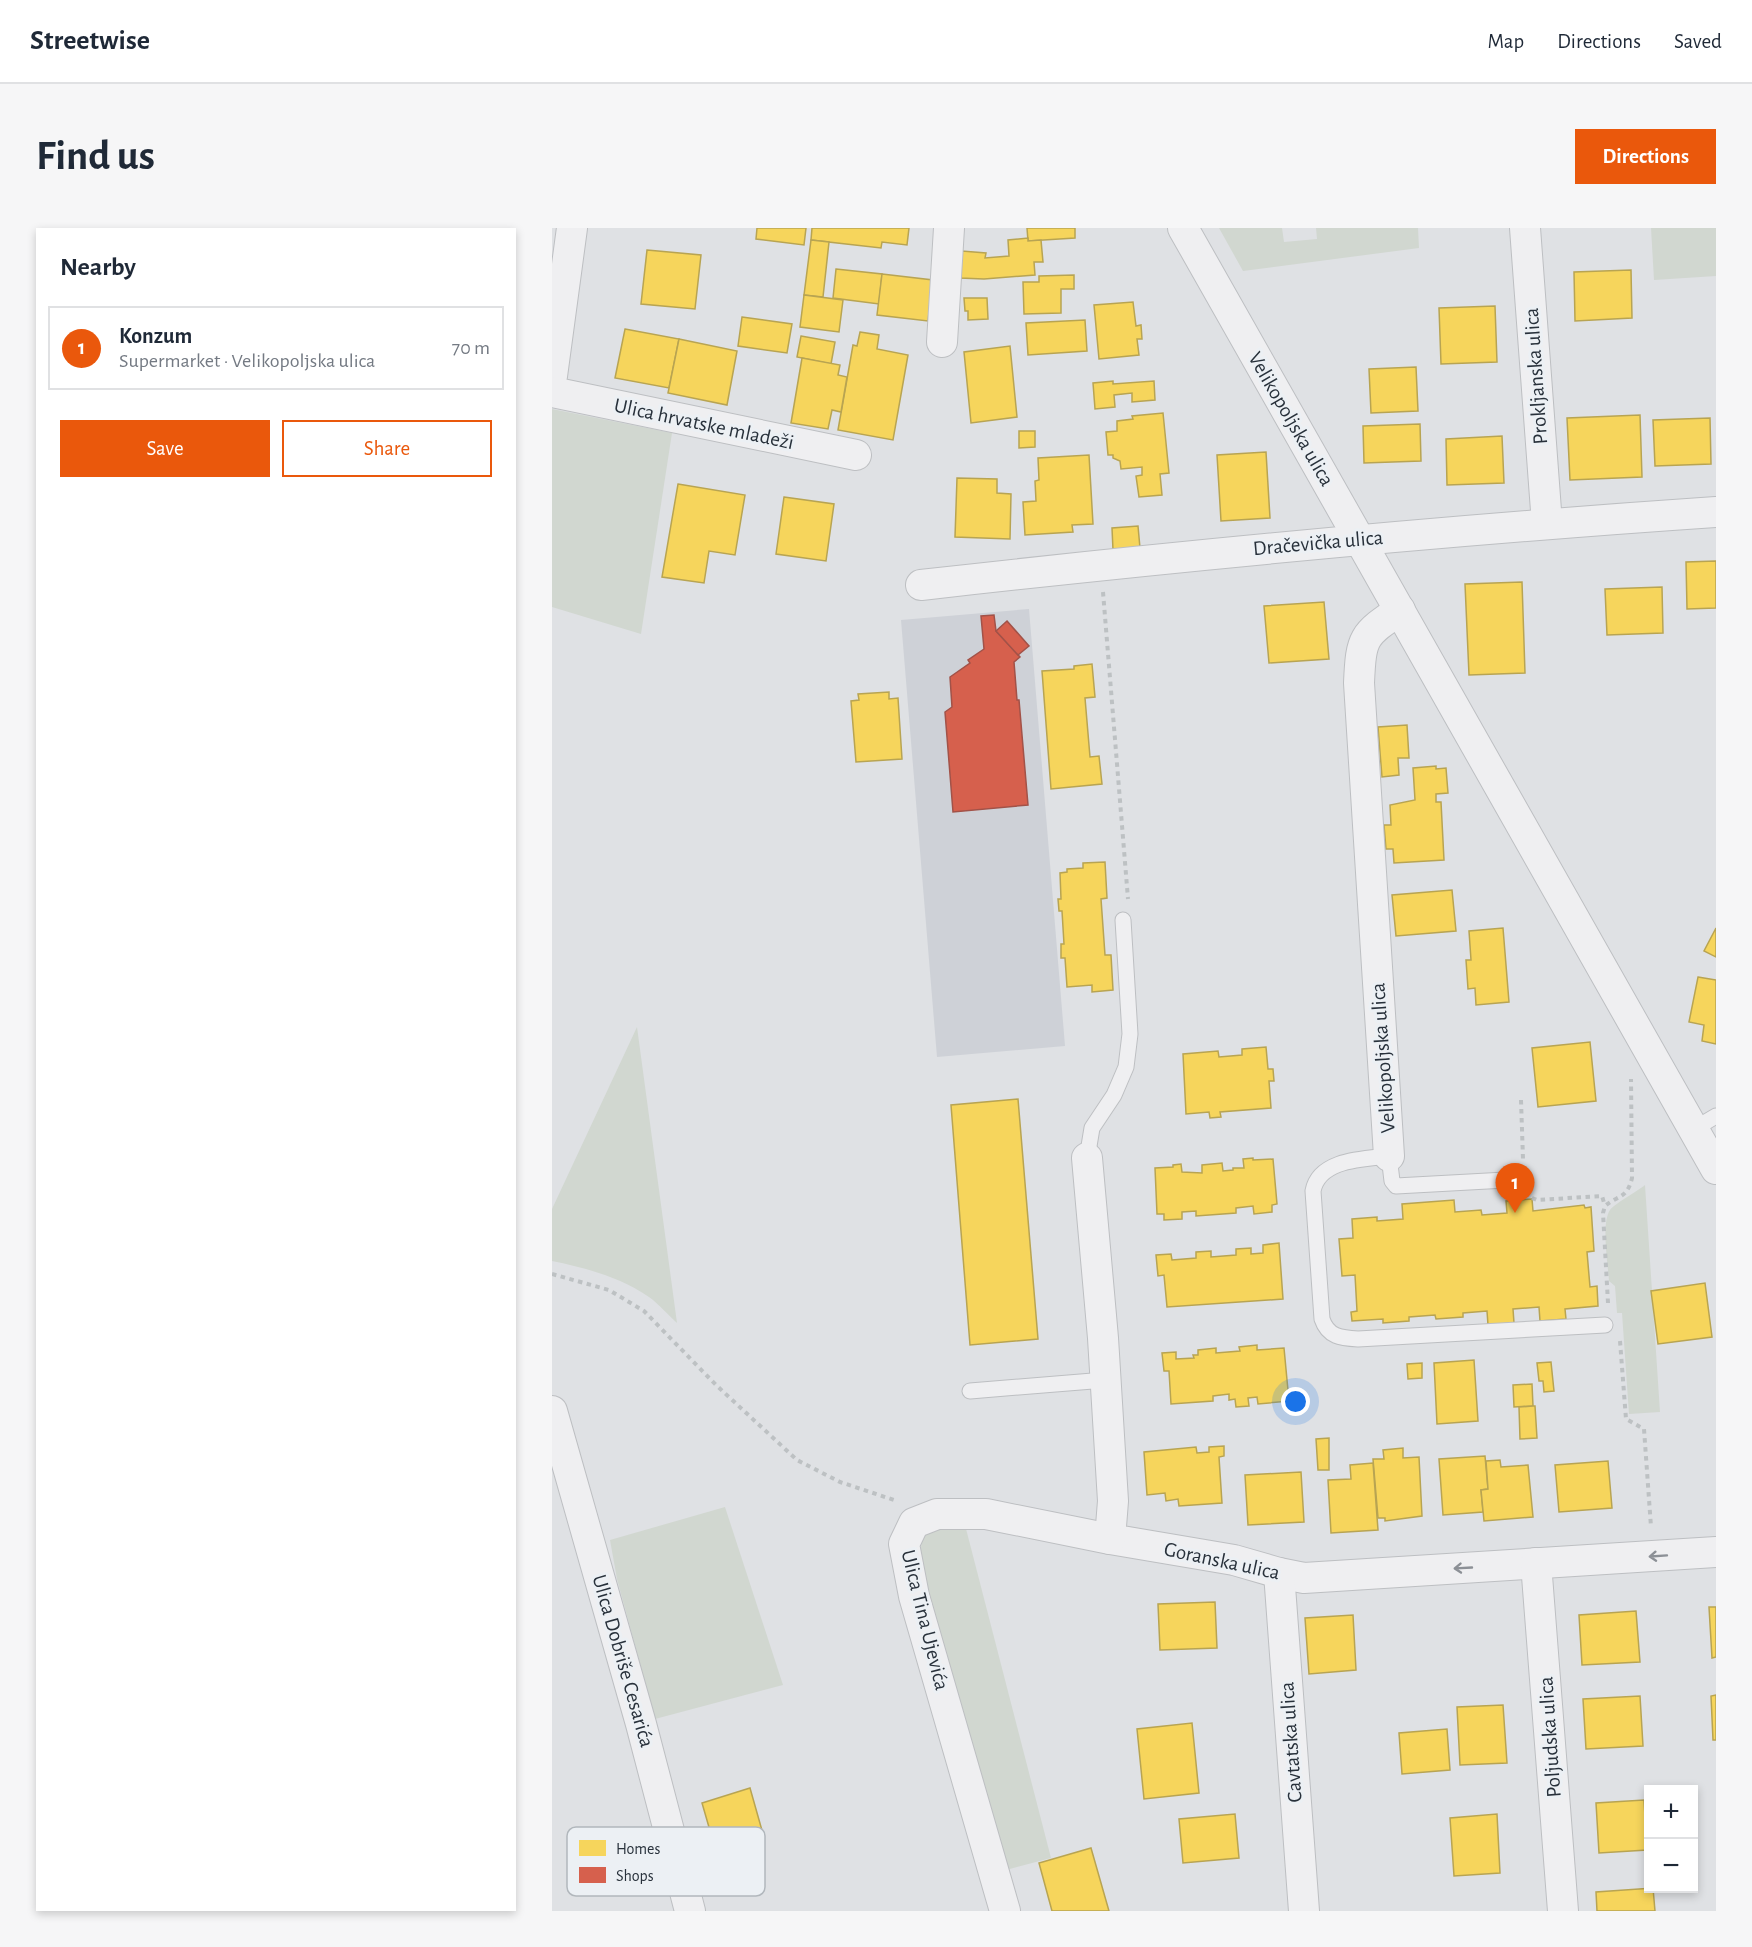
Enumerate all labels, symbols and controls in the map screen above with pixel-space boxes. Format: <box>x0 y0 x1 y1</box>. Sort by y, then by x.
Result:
text: Streetwise <box>30 27 150 55</box>
text: Map <box>1488 31 1524 52</box>
text: Directions <box>1557 31 1641 52</box>
text: Saved <box>1674 31 1722 52</box>
button: Directions <box>1575 129 1716 184</box>
text: Find us <box>36 135 155 177</box>
text: Nearby <box>60 254 136 280</box>
street label: Prokljanska ulica <box>1521 307 1551 445</box>
text: Konzum <box>119 325 192 347</box>
text: 1 <box>78 338 85 358</box>
text: 70 m <box>452 338 490 358</box>
street label: Velikopoljska ulica <box>1244 348 1338 490</box>
text: Supermarket · Velikopoljska ulica <box>119 351 375 371</box>
street label: Ulica hrvatske mladeži <box>612 395 796 453</box>
button: Save <box>60 420 270 477</box>
button: Share <box>282 420 492 477</box>
street label: Dračevička ulica <box>1252 527 1384 559</box>
street label: Velikopoljska ulica <box>1367 982 1399 1134</box>
pin: 1 <box>1496 1164 1534 1213</box>
your location <box>1281 1387 1310 1416</box>
street label: Goranska ulica <box>1162 1538 1282 1584</box>
street label: Ulica Tina Ujevića <box>897 1548 953 1693</box>
one-way arrow <box>1648 1550 1668 1561</box>
one-way arrow <box>1454 1562 1473 1573</box>
street label: Ulica Dobriše Cesarića <box>588 1572 658 1750</box>
street label: Poljudska ulica <box>1535 1675 1565 1798</box>
street label: Cavtatska ulica <box>1276 1681 1306 1803</box>
map controls <box>1644 1785 1698 1893</box>
button: + <box>1644 1785 1698 1839</box>
legend <box>567 1827 765 1896</box>
button: − <box>1644 1839 1698 1893</box>
text: Homes <box>616 1841 660 1857</box>
text: Shops <box>616 1868 654 1884</box>

